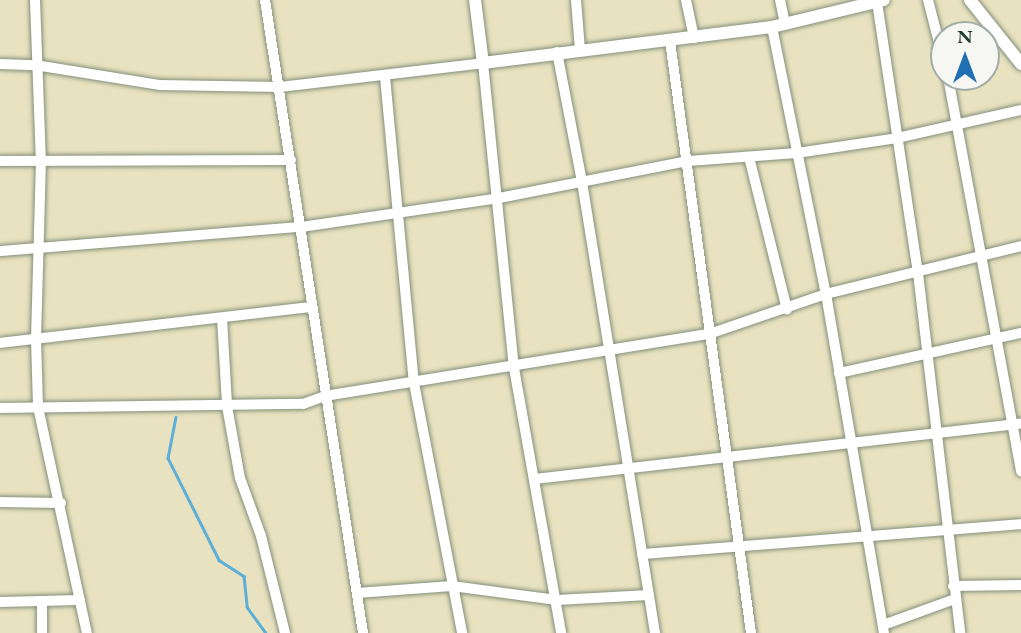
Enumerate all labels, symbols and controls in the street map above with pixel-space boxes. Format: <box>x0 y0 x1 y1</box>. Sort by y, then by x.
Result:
north arrow <box>930 21 1000 91</box>
text: N <box>957 24 973 49</box>

